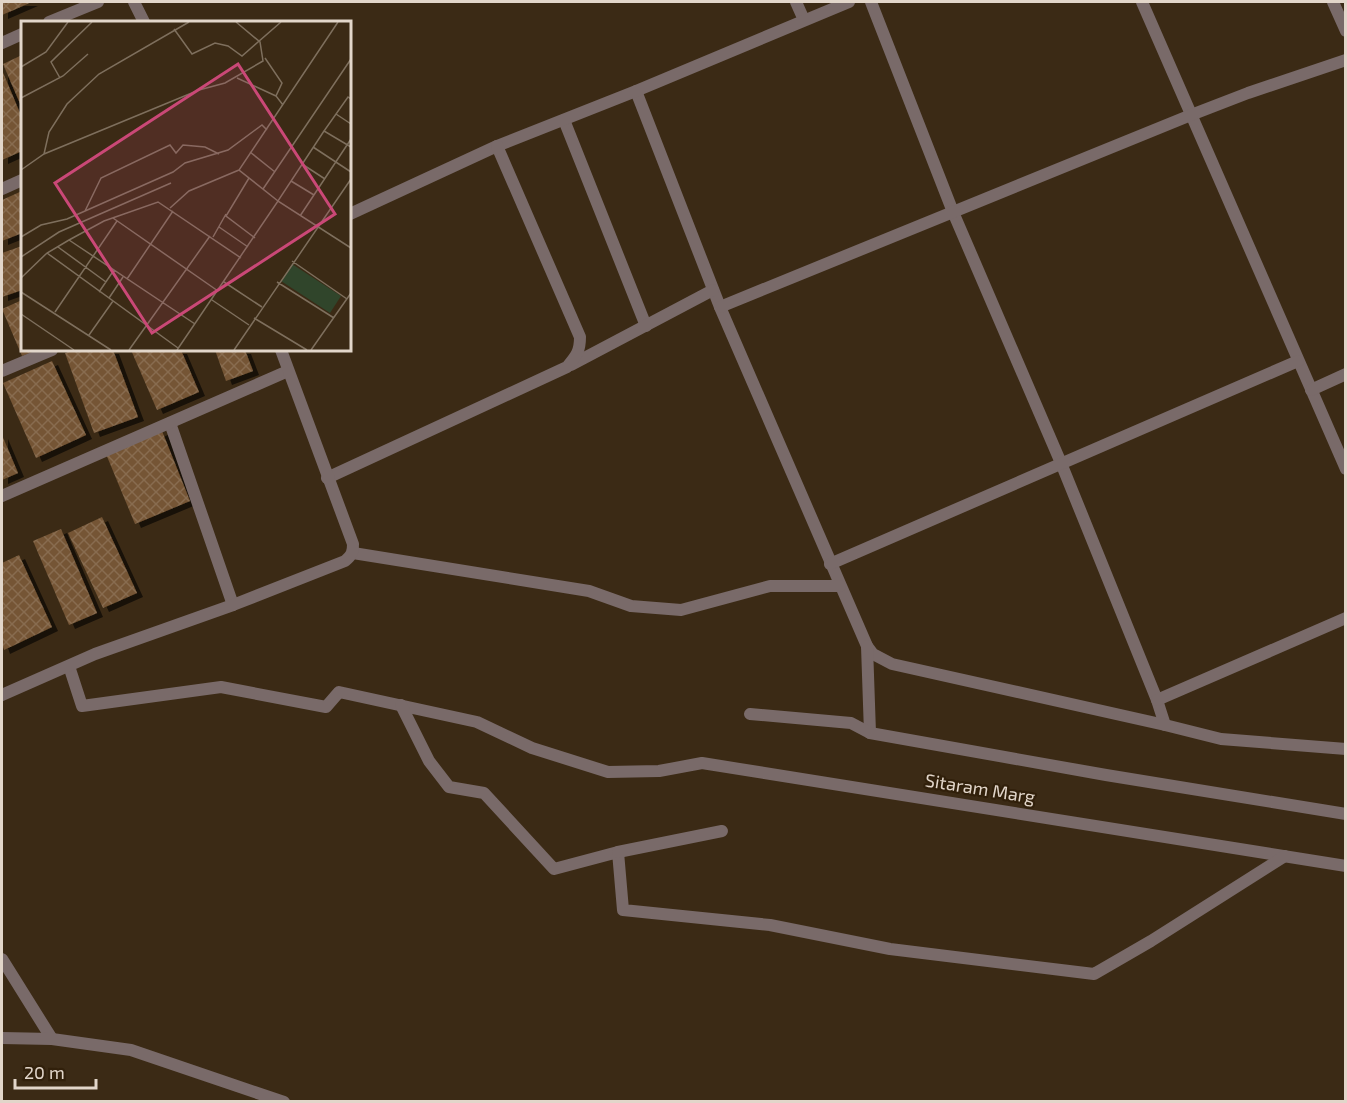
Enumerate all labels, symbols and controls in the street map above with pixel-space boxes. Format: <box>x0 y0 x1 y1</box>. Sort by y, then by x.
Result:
inset map <box>21 21 351 351</box>
street label: Sitaram Marg <box>924 768 1037 808</box>
scale bar <box>15 1052 96 1090</box>
text: 20 m <box>24 1061 65 1083</box>

